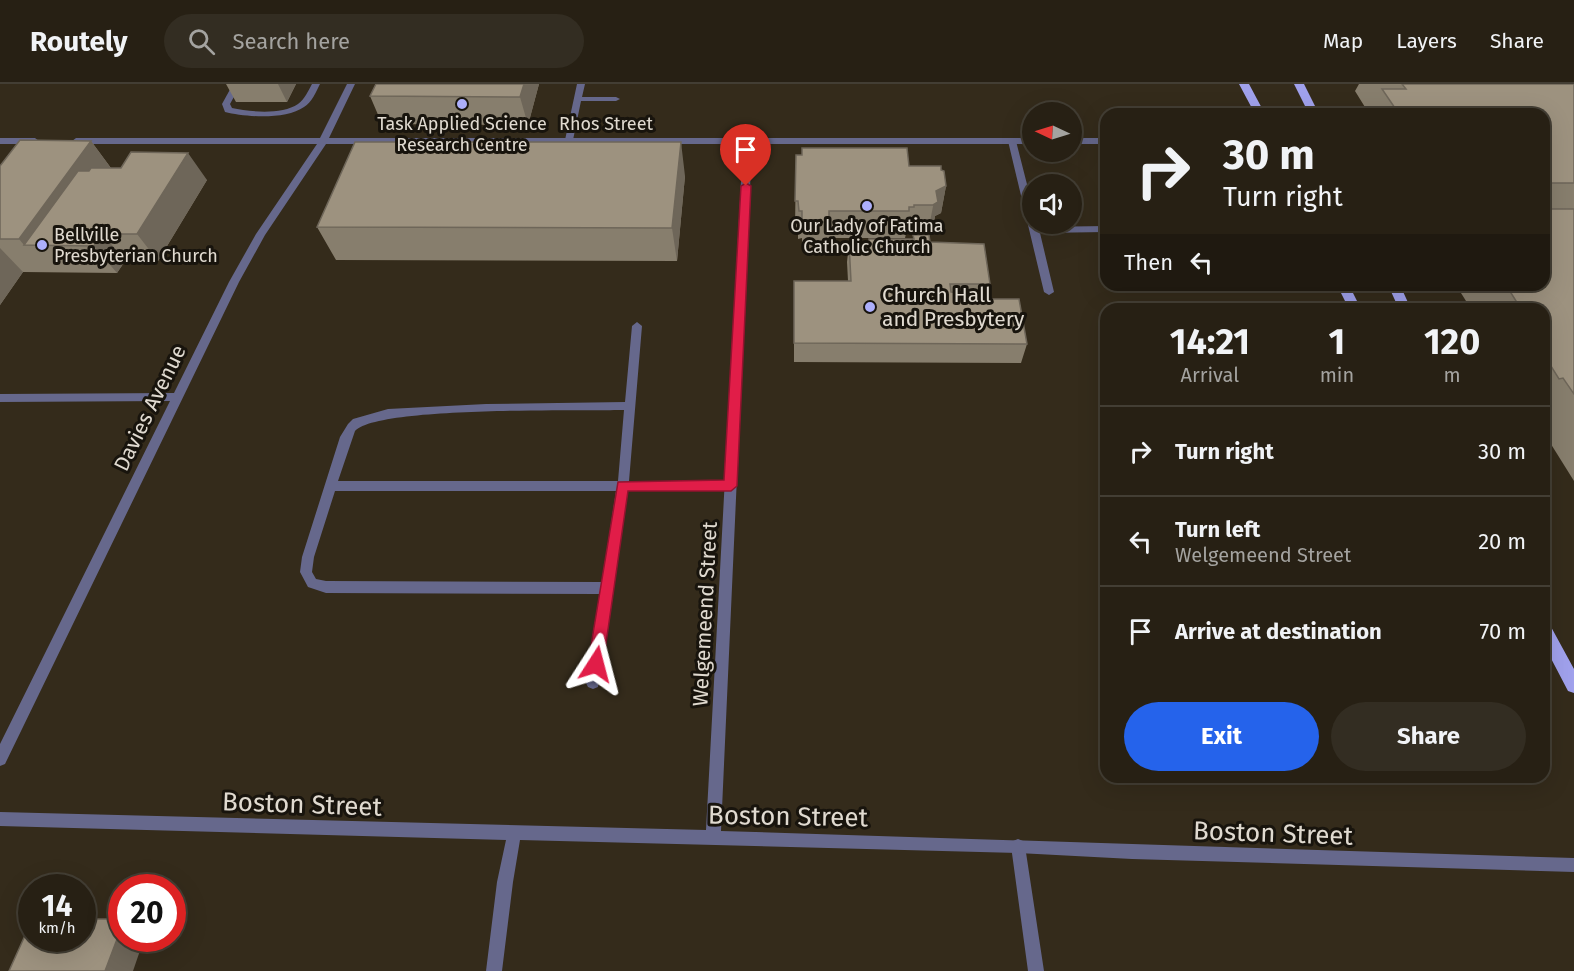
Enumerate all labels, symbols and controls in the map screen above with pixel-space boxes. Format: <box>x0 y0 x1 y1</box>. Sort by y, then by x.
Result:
search box <box>164 14 584 68</box>
text: Routely <box>30 25 128 58</box>
icon: search <box>185 25 218 58</box>
text: Search here <box>233 28 350 55</box>
text: Map <box>1323 28 1363 54</box>
text: Layers <box>1396 28 1457 54</box>
text: Share <box>1490 28 1544 54</box>
marker: Task Applied Science Research Centre <box>455 97 469 111</box>
north arrow <box>1022 102 1082 162</box>
map controls <box>1022 102 1082 234</box>
place label: Task Applied Science Research Centre <box>377 113 547 156</box>
street label: Rhos Street <box>559 113 653 135</box>
pin <box>720 124 771 186</box>
text: 30 m <box>1223 130 1315 180</box>
icon: right <box>1124 132 1202 210</box>
icon: arrive <box>729 133 762 166</box>
button: sound <box>1022 174 1082 234</box>
text: Turn right <box>1223 181 1343 213</box>
marker: Our Lady of Fatima Catholic Church <box>860 199 874 213</box>
place label: Our Lady of Fatima Catholic Church <box>790 215 944 258</box>
place label: Bellville Presbyterian Church <box>54 224 218 267</box>
marker: Bellville Presbyterian Church <box>35 238 49 252</box>
icon: left <box>1185 246 1218 279</box>
text: Then <box>1124 249 1173 276</box>
place label: Church Hall and Presbytery <box>882 282 1025 332</box>
marker: Church Hall and Presbytery <box>863 300 877 314</box>
text: 14:21 <box>1170 320 1250 364</box>
text: 1 <box>1329 320 1345 364</box>
text: 120 <box>1424 320 1480 364</box>
street label: Davies Avenue <box>108 341 192 475</box>
text: Arrival <box>1181 363 1239 387</box>
text: min <box>1320 363 1354 387</box>
text: m <box>1444 363 1461 387</box>
icon: right <box>1124 435 1157 468</box>
text: Turn right <box>1175 438 1274 465</box>
text: 30 m <box>1478 438 1526 465</box>
text: Turn left <box>1175 516 1260 543</box>
street label: Welgemeend Street <box>687 521 723 707</box>
icon: left <box>1124 525 1157 558</box>
text: 20 m <box>1478 528 1526 555</box>
text: Welgemeend Street <box>1175 543 1351 567</box>
icon: arrive <box>1124 615 1157 648</box>
text: Arrive at destination <box>1175 618 1382 645</box>
text: 70 m <box>1480 618 1526 645</box>
position arrow <box>564 632 628 696</box>
button: Exit <box>1124 702 1319 771</box>
button: Share <box>1331 702 1526 771</box>
street label: Boston Street <box>221 786 383 823</box>
street label: Boston Street <box>708 800 869 833</box>
street label: Boston Street <box>1192 815 1354 852</box>
speed limit sign: 20 <box>108 874 186 952</box>
text: 14 <box>42 888 72 924</box>
text: km/h <box>38 919 76 937</box>

